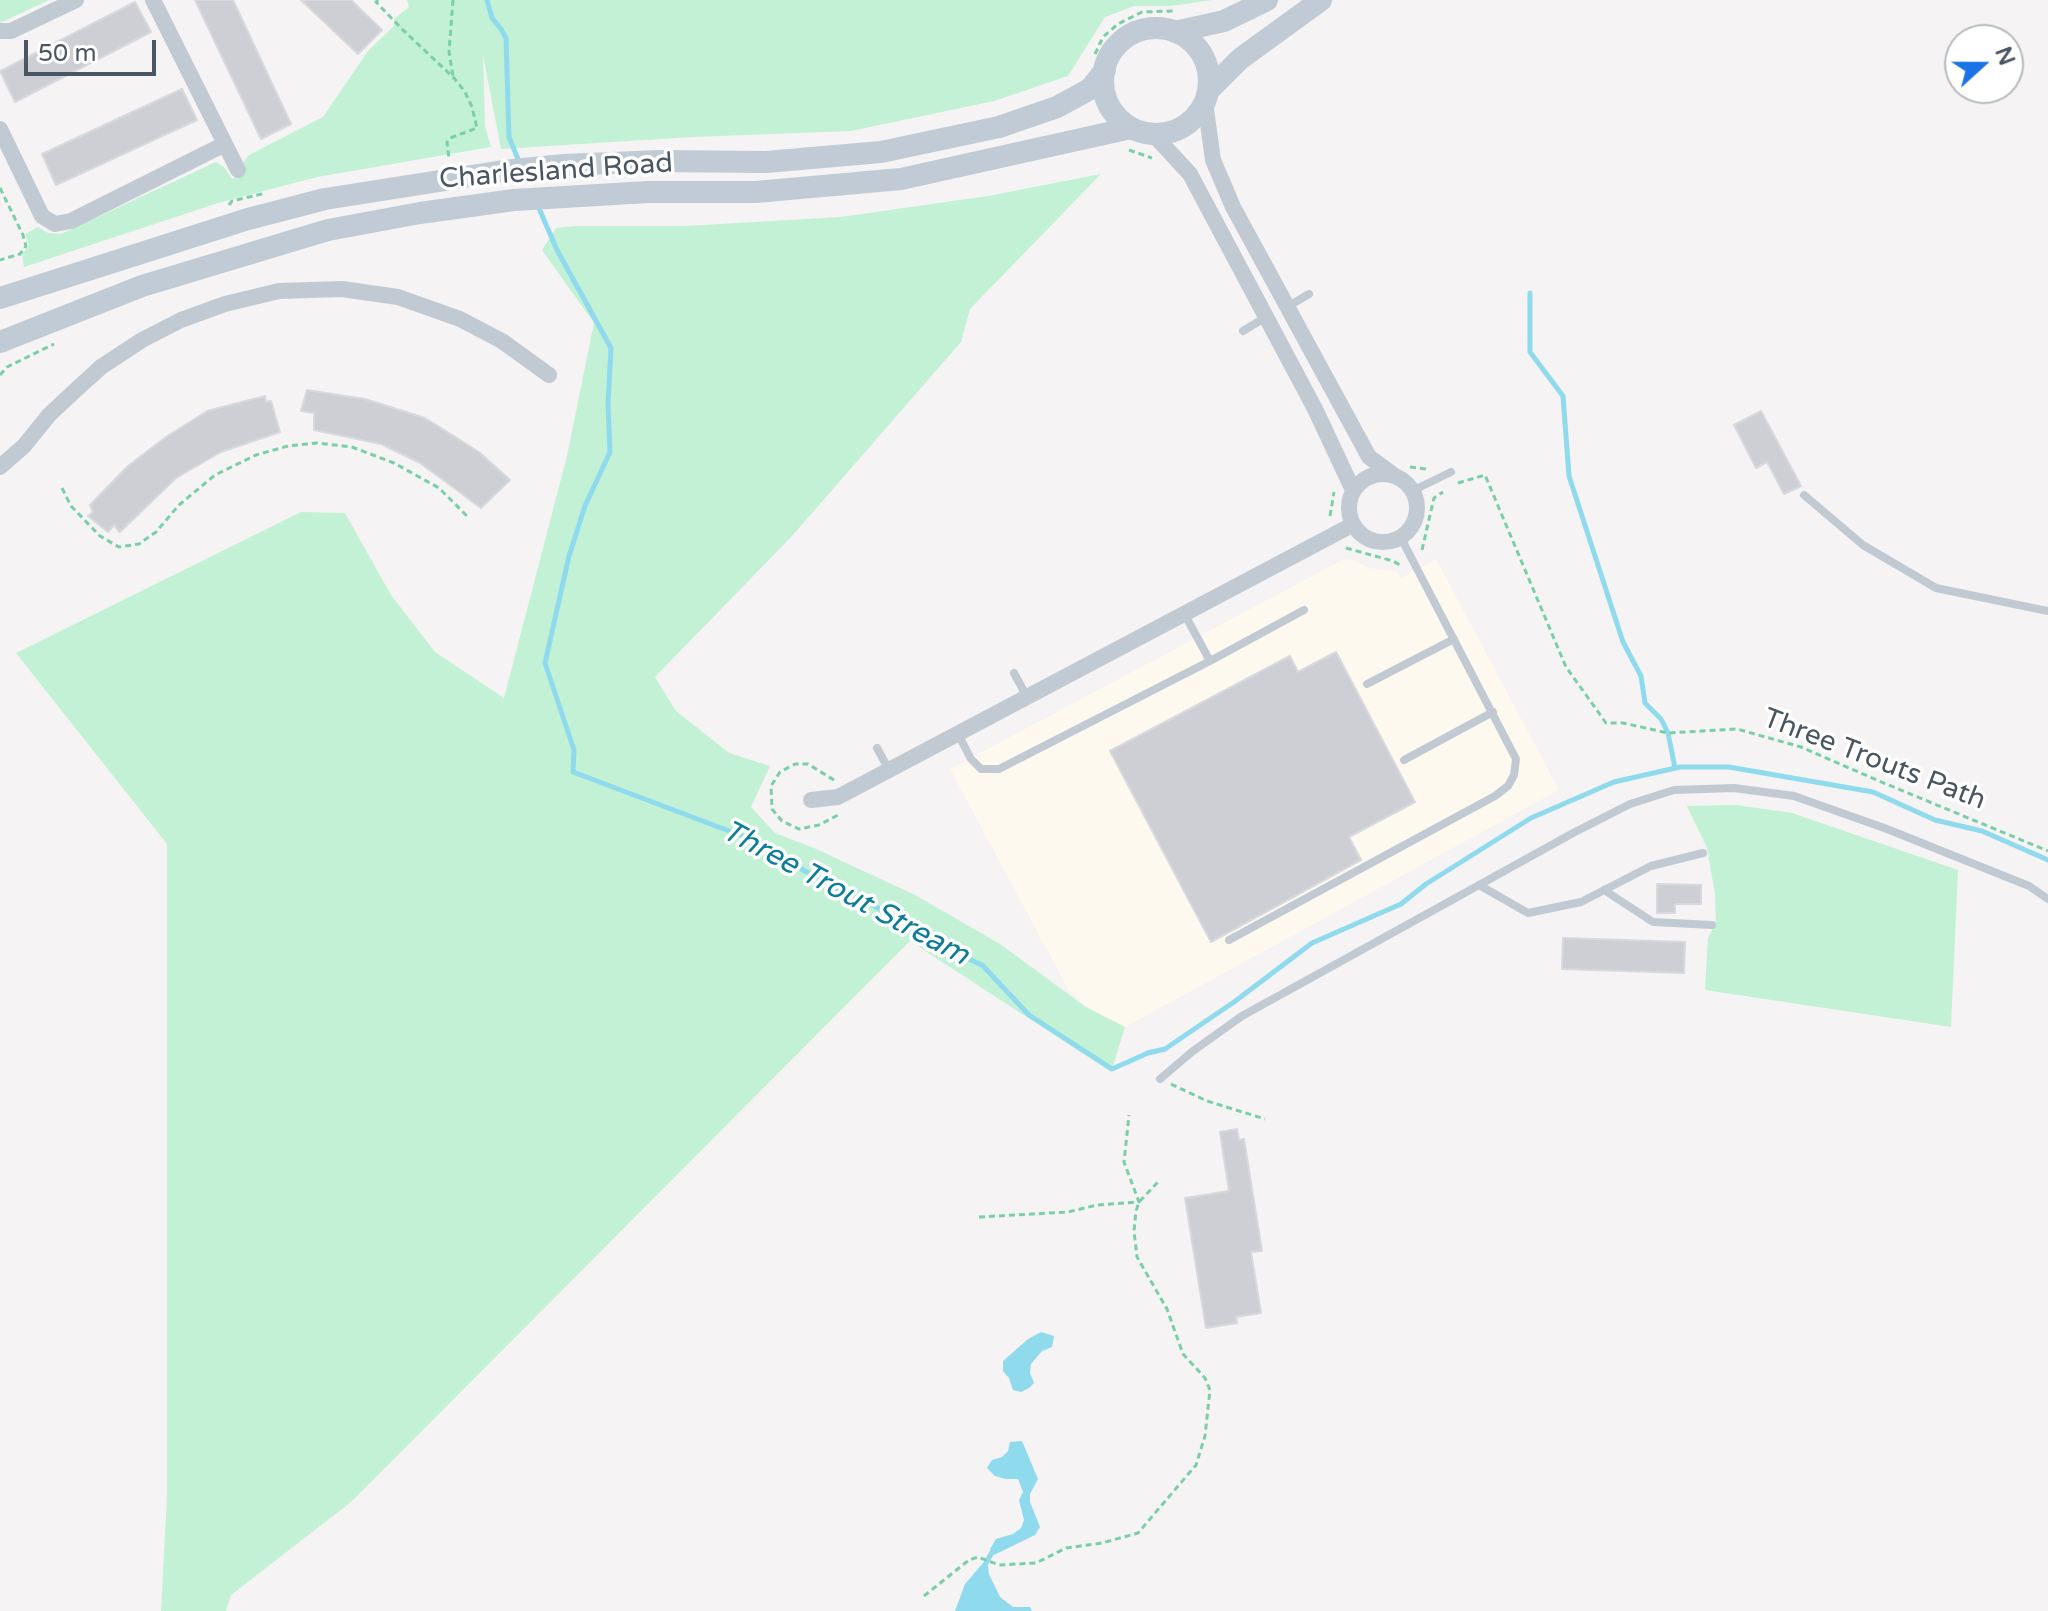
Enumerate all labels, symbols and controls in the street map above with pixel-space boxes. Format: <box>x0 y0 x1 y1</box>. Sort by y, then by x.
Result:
scale bar <box>28 24 160 74</box>
north arrow <box>1944 24 2024 104</box>
text: 50 m <box>38 39 96 68</box>
text: N <box>1989 43 2020 69</box>
street label: Charlesland Road <box>438 147 674 197</box>
street label: Three Trouts Path <box>1758 702 1990 818</box>
water label: Three Trout Stream <box>716 814 974 974</box>

